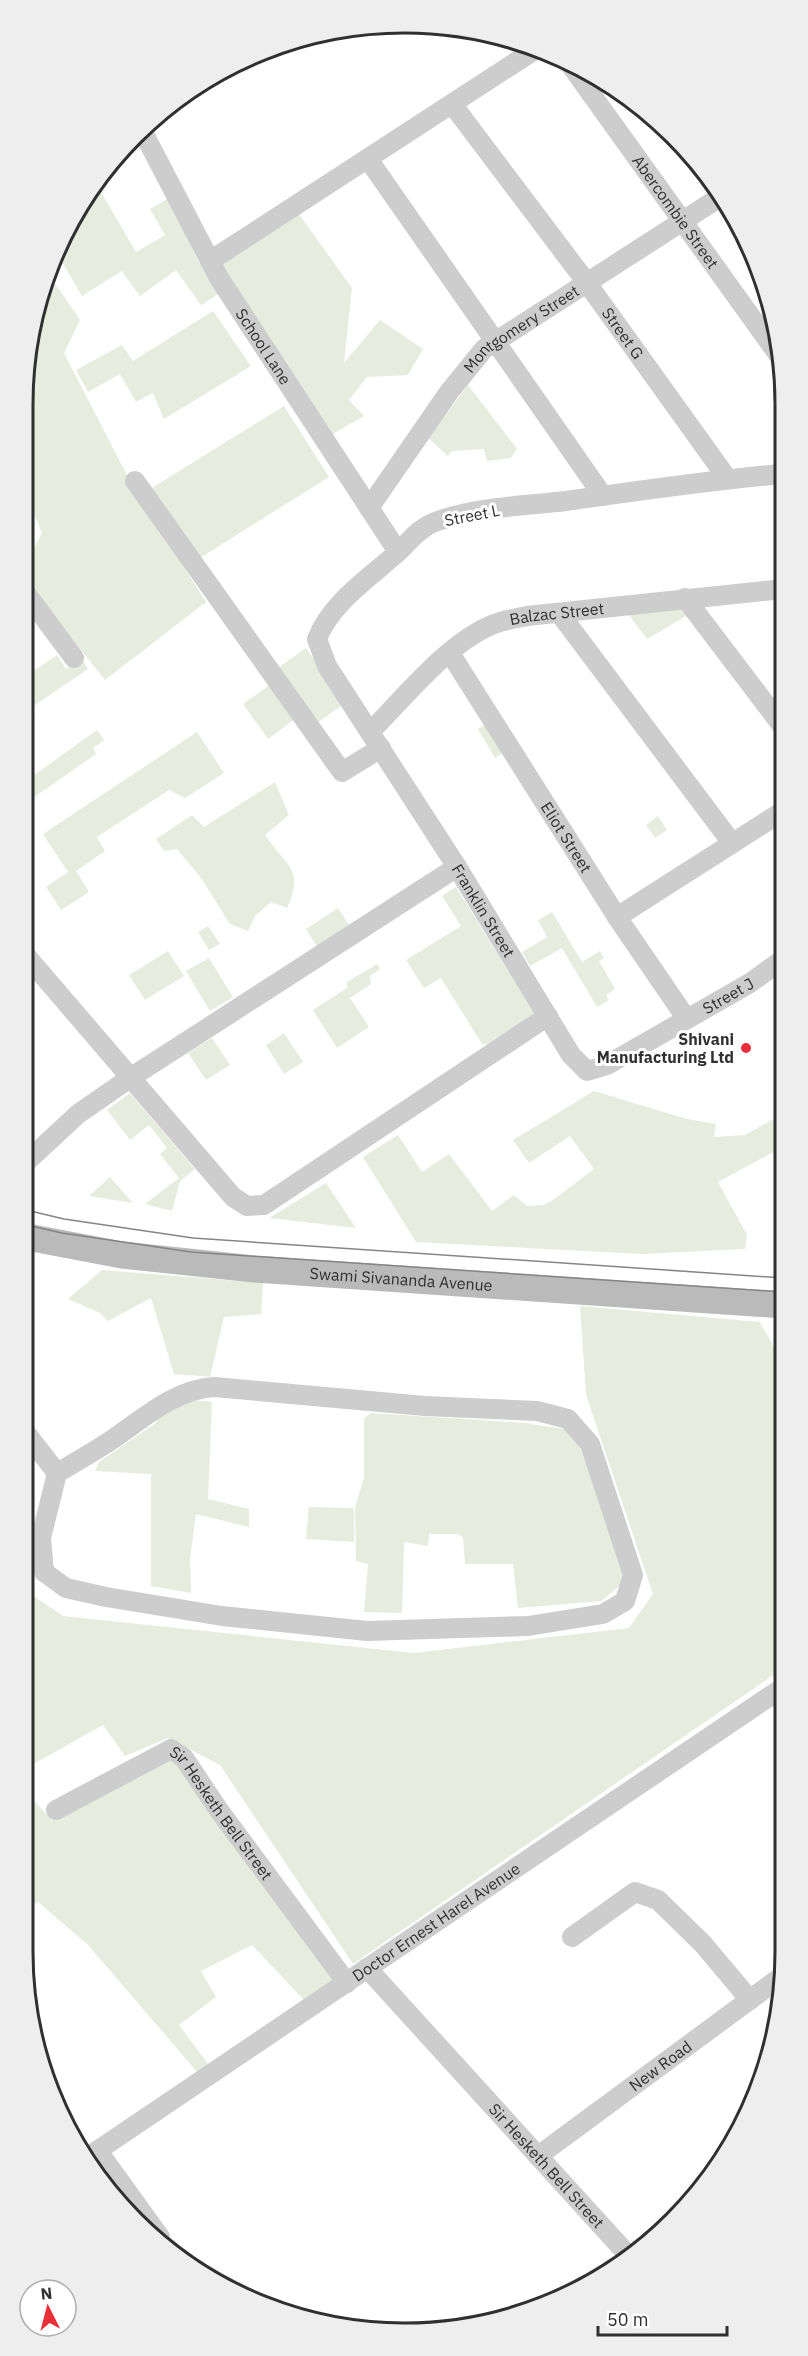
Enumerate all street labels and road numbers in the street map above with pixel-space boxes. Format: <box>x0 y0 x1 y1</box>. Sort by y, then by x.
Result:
street label: Abercombie Street <box>628 151 723 272</box>
street label: Montgomery Street <box>459 281 583 377</box>
street label: Street G <box>598 303 648 363</box>
street label: School Lane <box>231 304 296 388</box>
street label: Street L <box>443 500 501 530</box>
street label: Balzac Street <box>508 598 605 629</box>
street label: Eliot Street <box>537 798 596 876</box>
street label: Franklin Street <box>447 860 519 961</box>
street label: Street J <box>699 973 757 1018</box>
street label: Swami Sivananda Avenue <box>309 1263 493 1295</box>
street label: Sir Hesketh Bell Street <box>166 1741 277 1884</box>
street label: Doctor Ernest Harel Avenue <box>348 1858 524 1986</box>
street label: New Road <box>625 2036 696 2095</box>
street label: Sir Hesketh Bell Street <box>485 2099 609 2232</box>

